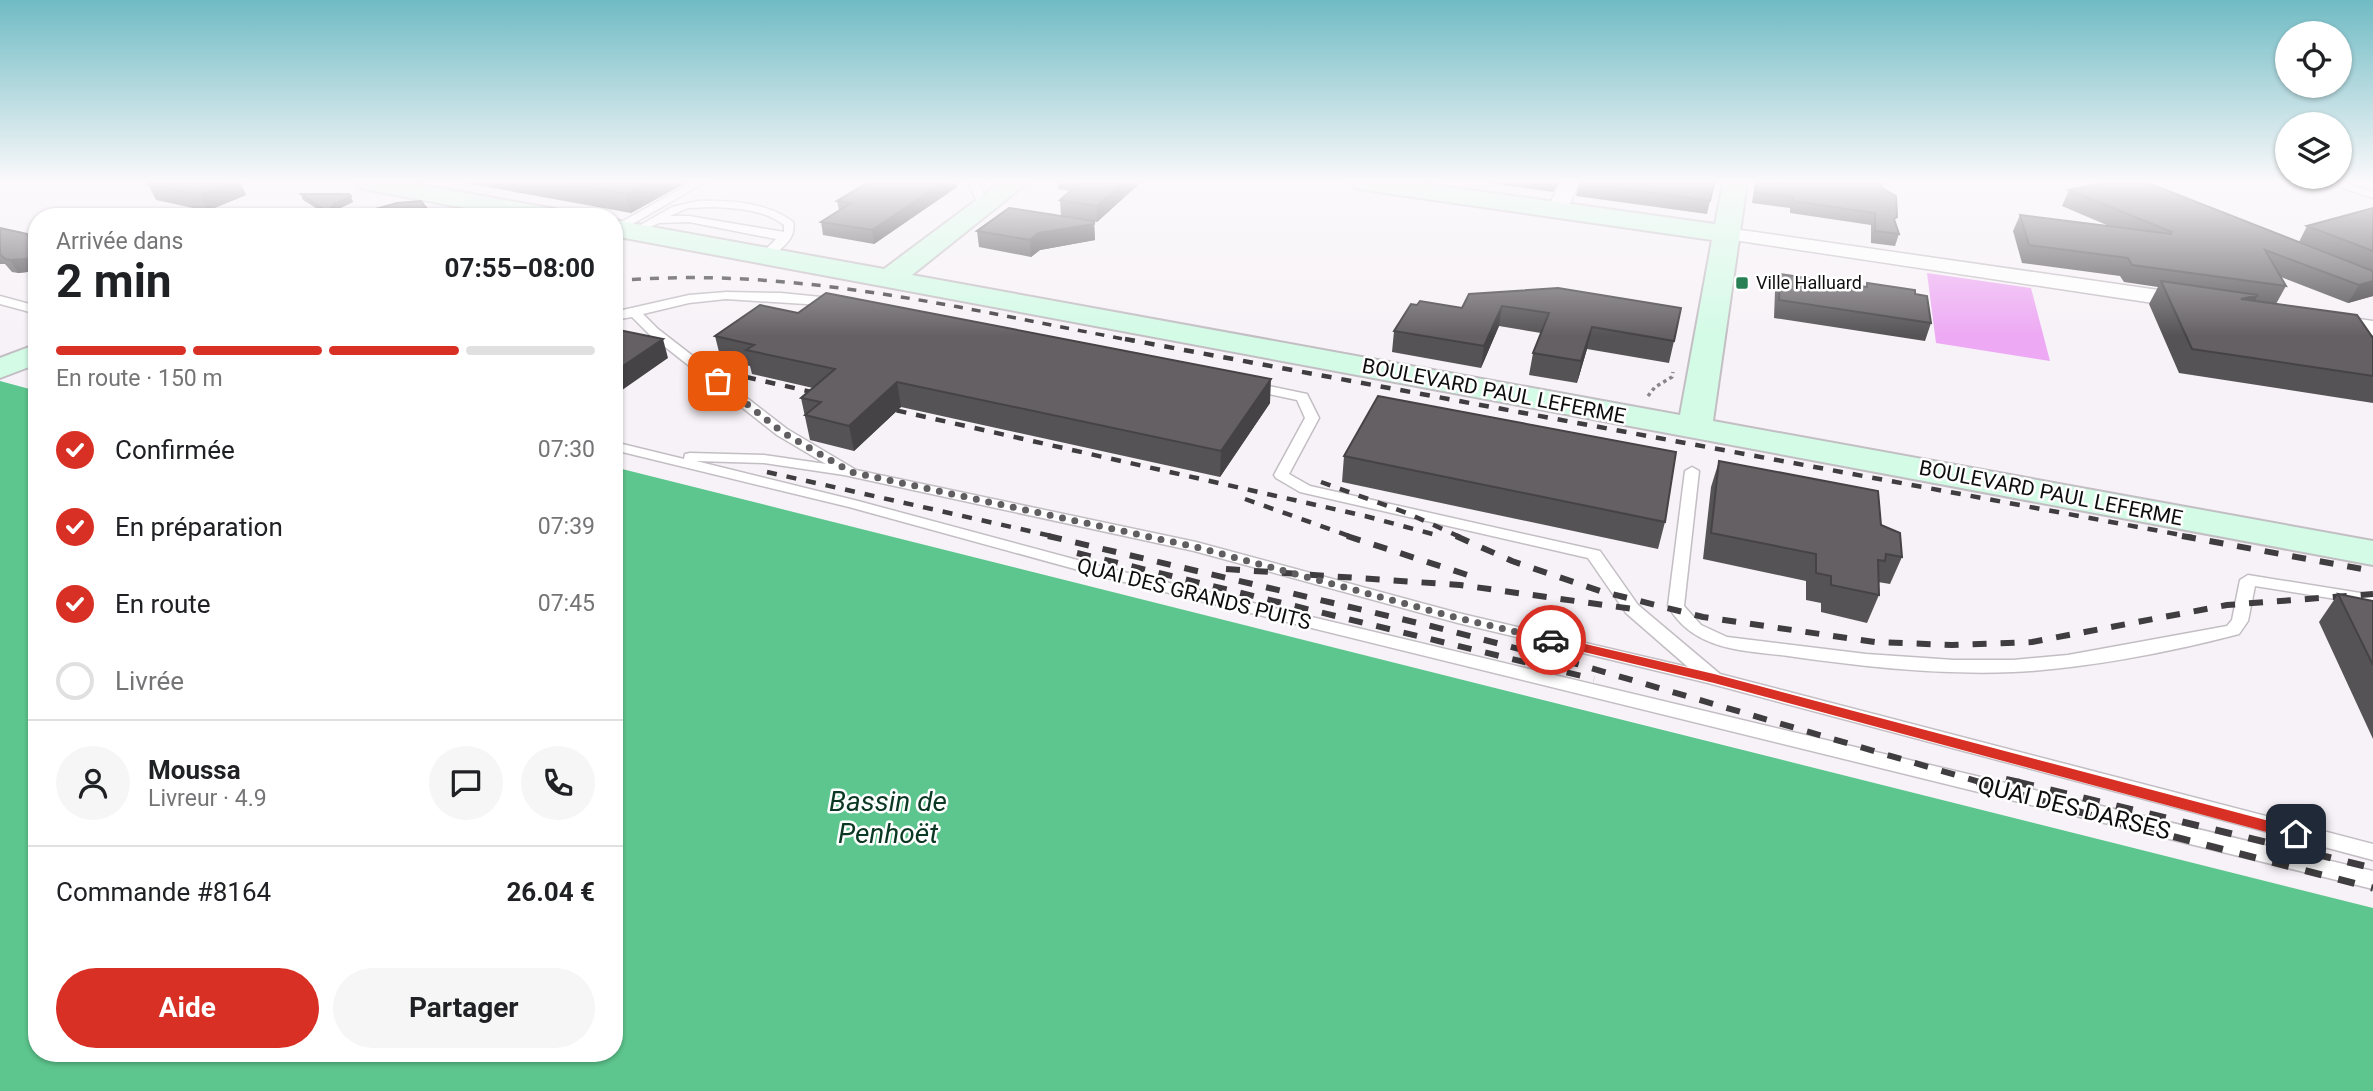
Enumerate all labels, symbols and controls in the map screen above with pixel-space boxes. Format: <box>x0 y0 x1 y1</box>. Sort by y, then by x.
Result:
map controls <box>2275 21 2352 189</box>
button: locate <box>2275 21 2352 98</box>
button: layers <box>2275 112 2352 189</box>
text: Arrivée dans <box>56 228 183 255</box>
text: 07:55–08:00 <box>445 253 595 283</box>
text: 2 min <box>56 254 172 308</box>
place label: Ville Halluard <box>1756 272 1862 293</box>
marker: Ville Halluard <box>1734 275 1750 291</box>
pin <box>688 351 748 411</box>
street label: BOULEVARD PAUL LEFERME <box>1360 354 1628 428</box>
icon: bag <box>699 362 737 400</box>
text: En route · 150 m <box>56 365 223 392</box>
icon: check <box>56 431 94 469</box>
text: Confirmée <box>115 435 235 465</box>
text: 07:30 <box>538 436 595 463</box>
street label: BOULEVARD PAUL LEFERME <box>1917 456 2185 530</box>
icon: check <box>56 508 94 546</box>
text: En préparation <box>115 512 283 542</box>
text: 07:39 <box>538 513 595 540</box>
street label: QUAI DES GRANDS PUITS <box>1074 553 1314 635</box>
icon: check <box>56 585 94 623</box>
text: En route <box>115 589 211 619</box>
text: 07:45 <box>538 590 595 617</box>
courier <box>1516 605 1586 675</box>
icon: car <box>1532 621 1570 659</box>
text: Livrée <box>115 666 184 696</box>
button: person <box>56 746 130 820</box>
button: chat <box>429 746 503 820</box>
button: phone <box>521 746 595 820</box>
text: Moussa <box>148 755 241 785</box>
street label: QUAI DES DARSES <box>1975 771 2173 845</box>
text: Livreur · 4.9 <box>148 785 267 812</box>
water label: Bassin de Penhoët <box>829 785 947 850</box>
pin <box>2266 804 2326 864</box>
icon: home <box>2277 815 2315 853</box>
text: Commande #8164 <box>56 877 271 907</box>
text: 26.04 € <box>506 877 595 907</box>
button: Aide <box>56 968 319 1048</box>
button: Partager <box>333 968 595 1048</box>

